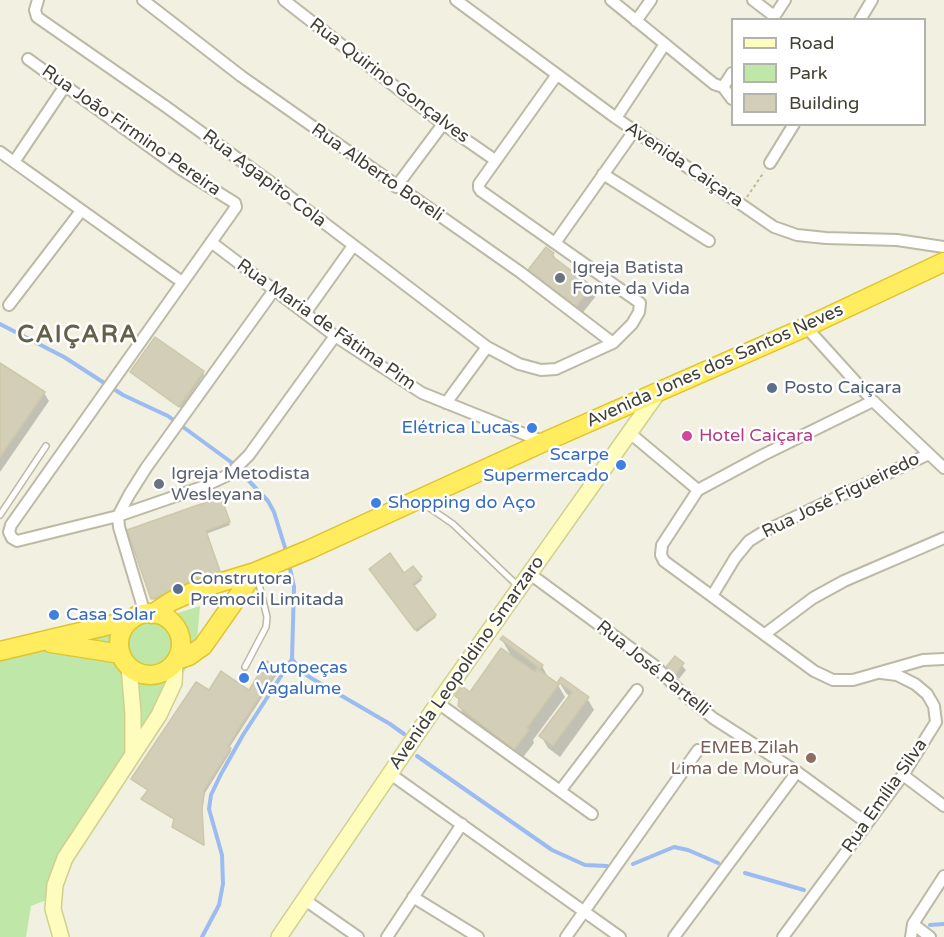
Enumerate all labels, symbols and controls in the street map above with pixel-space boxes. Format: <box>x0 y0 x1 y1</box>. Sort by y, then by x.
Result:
street label: Rua Quirino Gonçalves <box>305 14 473 148</box>
legend <box>731 18 926 126</box>
text: Road <box>789 32 834 54</box>
street label: Rua João Firmino Pereira <box>37 61 225 201</box>
text: Park <box>789 62 827 84</box>
text: Building <box>789 92 859 114</box>
street label: Avenida Caiçara <box>621 118 747 212</box>
street label: Rua Alberto Boreli <box>307 119 447 227</box>
street label: Rua Agapito Cola <box>198 125 330 233</box>
street label: Rua Maria de Fátima Pim <box>232 255 420 395</box>
place label: Igreja Batista Fonte da Vida <box>572 257 690 300</box>
marker: Igreja Batista Fonte da Vida <box>553 271 567 285</box>
street label: Avenida Jones dos Santos Neves <box>583 299 847 433</box>
district label: CAIÇARA <box>17 322 139 350</box>
place label: Posto Caiçara <box>784 377 902 399</box>
marker: Posto Caiçara <box>765 381 779 395</box>
place label: Elétrica Lucas <box>402 417 520 439</box>
marker: Elétrica Lucas <box>525 421 539 435</box>
place label: Hotel Caiçara <box>699 425 813 447</box>
marker: Hotel Caiçara <box>680 429 694 443</box>
place label: Scarpe Supermercado <box>483 444 609 486</box>
street label: Rua José Figueiredo <box>759 448 923 544</box>
marker: Scarpe Supermercado <box>614 458 628 472</box>
place label: Igreja Metodista Wesleyana <box>171 463 310 506</box>
marker: Igreja Metodista Wesleyana <box>152 477 166 491</box>
place label: Shopping do Aço <box>388 492 536 514</box>
marker: Shopping do Aço <box>369 496 383 510</box>
street label: Avenida Leopoldino Smarzaro <box>385 552 549 774</box>
place label: Construtora Premocil Limitada <box>190 568 344 610</box>
marker: Construtora Premocil Limitada <box>171 582 185 596</box>
place label: Casa Solar <box>66 604 156 626</box>
marker: Casa Solar <box>47 608 61 622</box>
street label: Rua José Partelli <box>592 616 714 722</box>
place label: Autopeças Vagalume <box>256 657 348 700</box>
marker: Autopeças Vagalume <box>237 671 251 685</box>
street label: Rua Emília Silva <box>838 735 932 857</box>
place label: EMEB Zilah Lima de Moura <box>671 737 799 780</box>
marker: EMEB Zilah Lima de Moura <box>804 751 818 765</box>

